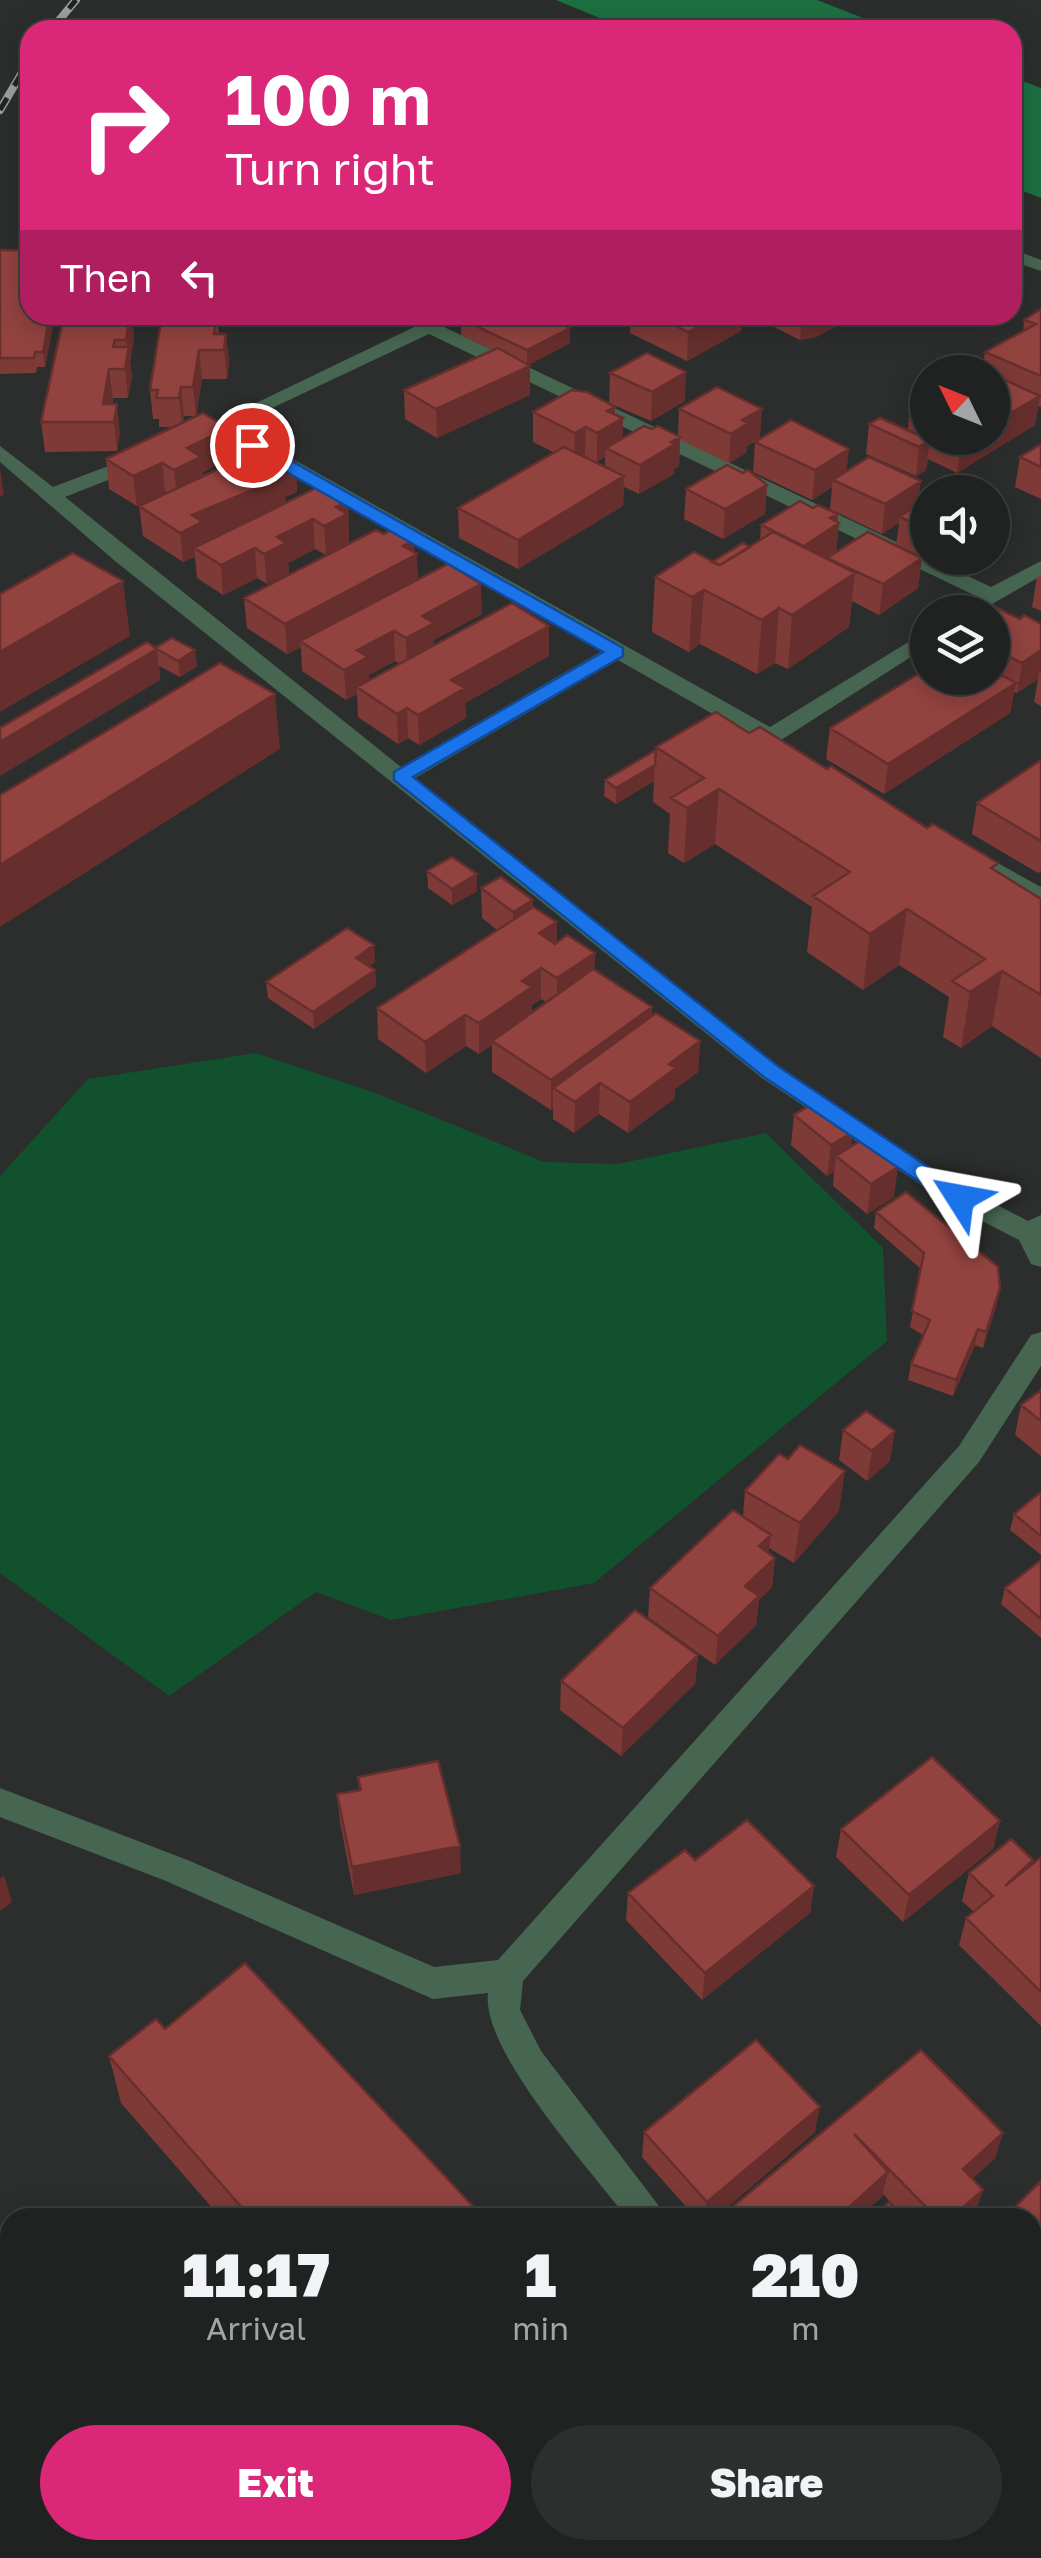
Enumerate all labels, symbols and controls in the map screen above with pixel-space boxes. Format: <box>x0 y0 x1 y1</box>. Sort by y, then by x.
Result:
text: 100 m <box>225 56 431 140</box>
icon: right <box>60 60 190 190</box>
text: Turn right <box>225 141 435 195</box>
icon: left <box>172 250 227 305</box>
text: Then <box>60 255 152 300</box>
north arrow <box>910 355 1010 455</box>
map controls <box>910 355 1010 695</box>
pin <box>210 403 295 488</box>
icon: arrive <box>225 418 280 473</box>
button: sound <box>910 475 1010 575</box>
button: layers <box>910 595 1010 695</box>
position arrow <box>908 1146 1012 1250</box>
text: 11:17 <box>182 2238 330 2310</box>
text: 1 <box>525 2238 556 2310</box>
text: 210 <box>751 2238 860 2310</box>
text: Arrival <box>206 2309 306 2347</box>
text: min <box>512 2309 569 2347</box>
text: m <box>791 2309 820 2347</box>
button: Exit <box>40 2425 511 2540</box>
button: Share <box>531 2425 1002 2540</box>

